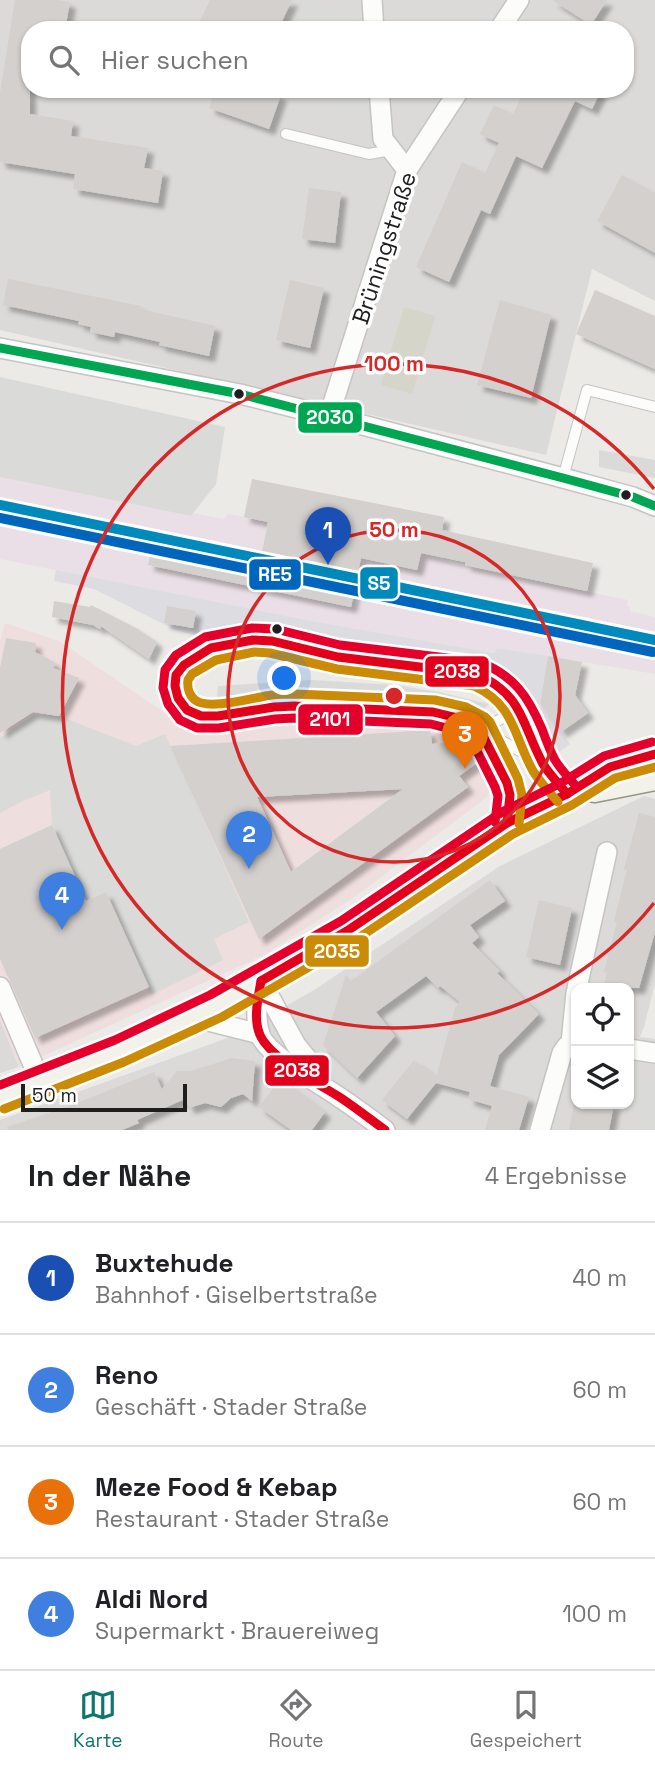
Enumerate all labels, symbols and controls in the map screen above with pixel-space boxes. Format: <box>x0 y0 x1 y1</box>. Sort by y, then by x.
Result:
search box <box>21 21 634 98</box>
icon: search <box>45 41 83 79</box>
text: Hier suchen <box>101 43 249 77</box>
street label: Brüningstraße <box>345 168 423 328</box>
text: 100 m <box>364 350 424 377</box>
unlabelled marker <box>232 387 246 401</box>
line badge: 2030 <box>297 401 363 434</box>
text: 2030 <box>306 405 354 430</box>
unlabelled marker <box>619 488 633 502</box>
pin: 1 <box>305 507 351 565</box>
text: 50 m <box>369 516 419 543</box>
line badge: RE5 <box>248 558 302 591</box>
text: RE5 <box>258 562 292 587</box>
line badge: S5 <box>359 566 399 600</box>
text: S5 <box>368 571 390 596</box>
unlabelled marker <box>270 622 284 636</box>
line badge: 2038 <box>424 655 490 688</box>
text: 2038 <box>434 659 480 684</box>
your location <box>267 661 301 695</box>
centre of rings <box>382 684 406 708</box>
line badge: 2101 <box>297 703 364 736</box>
text: 2101 <box>310 707 350 732</box>
pin: 3 <box>442 711 488 769</box>
pin: 2 <box>226 811 272 869</box>
pin: 4 <box>39 872 85 930</box>
line badge: 2035 <box>304 934 370 968</box>
text: 2035 <box>314 939 360 964</box>
map controls <box>571 983 634 1109</box>
button: locate <box>571 983 634 1046</box>
button: layers <box>571 1046 634 1109</box>
line badge: 2038 <box>264 1054 330 1087</box>
text: 2038 <box>274 1058 320 1083</box>
scale bar <box>21 1081 187 1113</box>
text: 50 m <box>32 1083 77 1108</box>
text: In der Nähe <box>28 1156 191 1195</box>
text: 4 Ergebnisse <box>485 1161 627 1191</box>
text: Buxtehude <box>95 1246 233 1280</box>
text: 1 <box>46 1263 56 1293</box>
text: 40 m <box>572 1263 627 1293</box>
text: Bahnhof · Giselbertstraße <box>95 1280 378 1310</box>
text: Reno <box>95 1358 158 1392</box>
text: 2 <box>44 1375 58 1405</box>
text: 60 m <box>572 1375 627 1405</box>
text: Geschäft · Stader Straße <box>95 1392 368 1422</box>
text: Meze Food & Kebap <box>95 1470 337 1504</box>
text: 3 <box>44 1487 58 1517</box>
text: 60 m <box>572 1487 627 1517</box>
text: Restaurant · Stader Straße <box>95 1504 389 1534</box>
text: Aldi Nord <box>95 1582 208 1616</box>
text: 4 <box>44 1599 58 1629</box>
text: 100 m <box>562 1599 627 1629</box>
text: Supermarkt · Brauereiweg <box>95 1616 379 1646</box>
tab: Karte <box>73 1686 122 1753</box>
tab: Route <box>269 1686 324 1753</box>
tab: Gespeichert <box>470 1686 582 1753</box>

